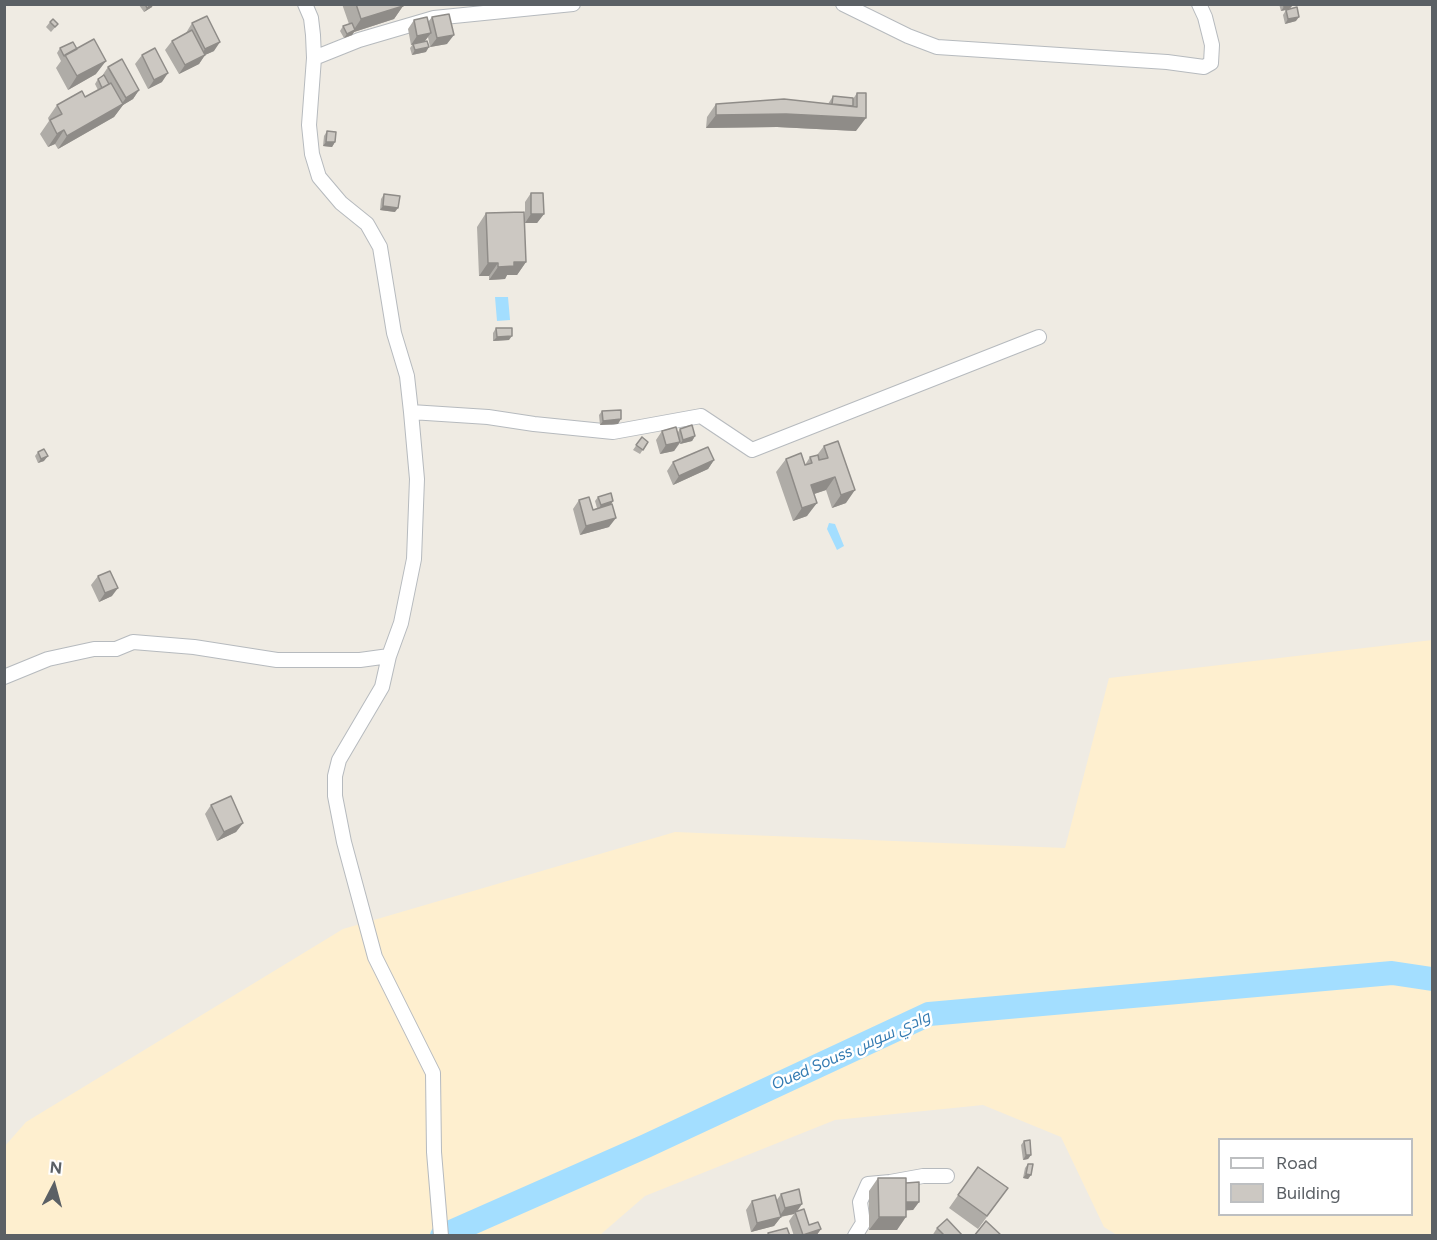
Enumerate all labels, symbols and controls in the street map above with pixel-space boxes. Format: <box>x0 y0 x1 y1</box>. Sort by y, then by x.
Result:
water label: Oued Souss وادي سوس <box>769 1007 933 1095</box>
legend <box>1218 1138 1413 1216</box>
text: Road <box>1276 1152 1317 1174</box>
north arrow <box>24 1156 84 1216</box>
text: N <box>49 1158 63 1178</box>
text: Building <box>1276 1182 1341 1204</box>

